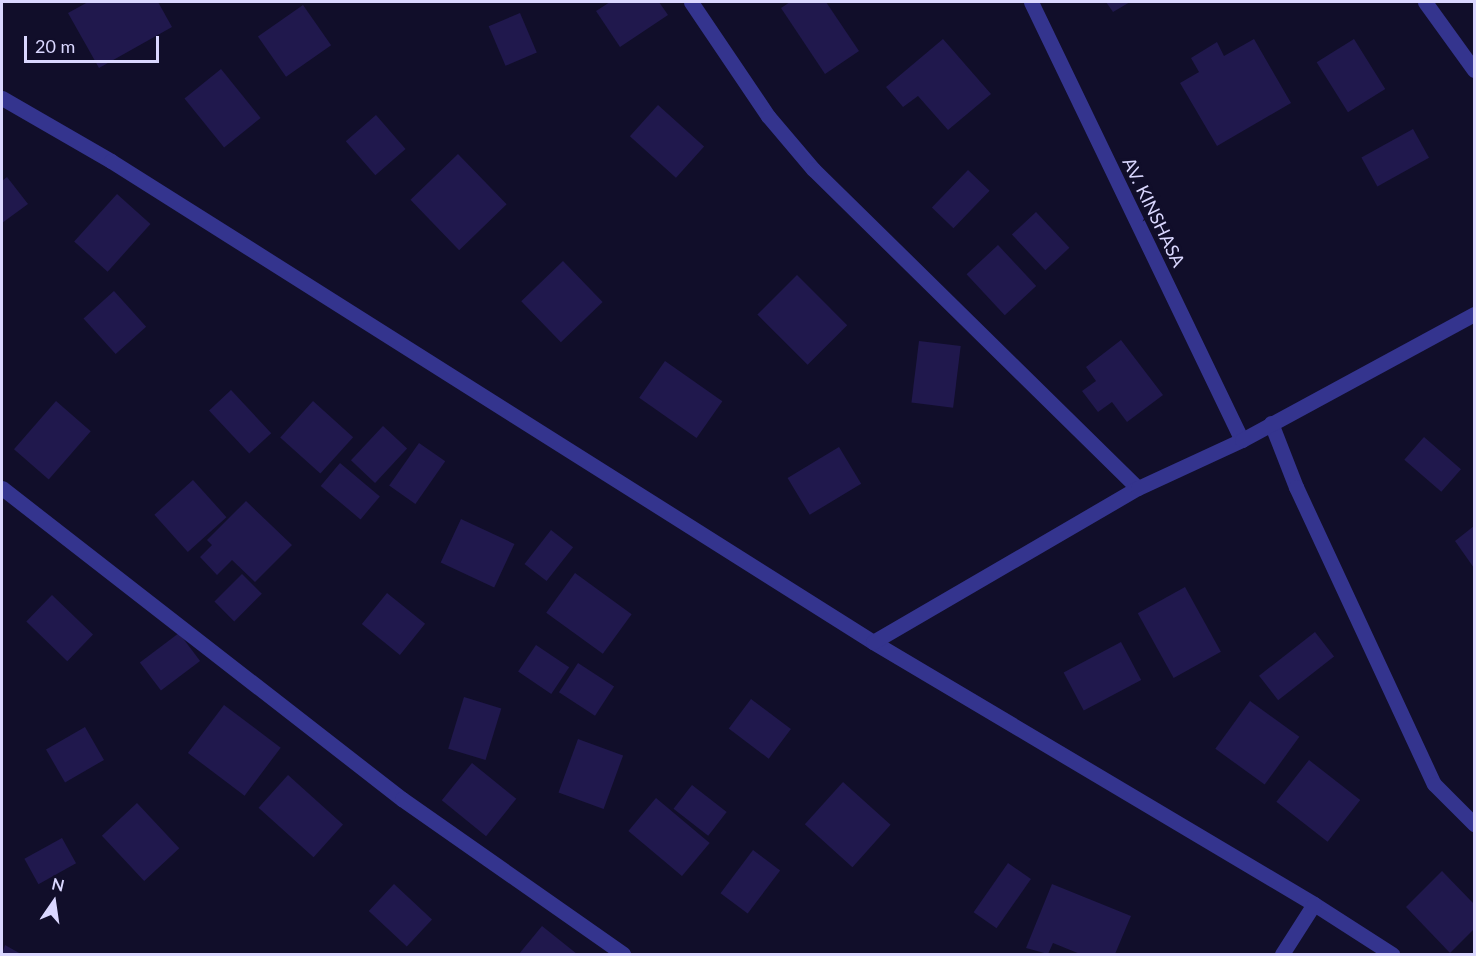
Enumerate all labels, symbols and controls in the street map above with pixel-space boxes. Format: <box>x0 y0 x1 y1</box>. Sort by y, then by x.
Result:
scale bar <box>27 24 162 62</box>
text: 20 m <box>35 35 75 57</box>
street label: AV. KINSHASA <box>1118 154 1190 270</box>
north arrow <box>24 872 84 932</box>
text: N <box>50 873 66 895</box>

